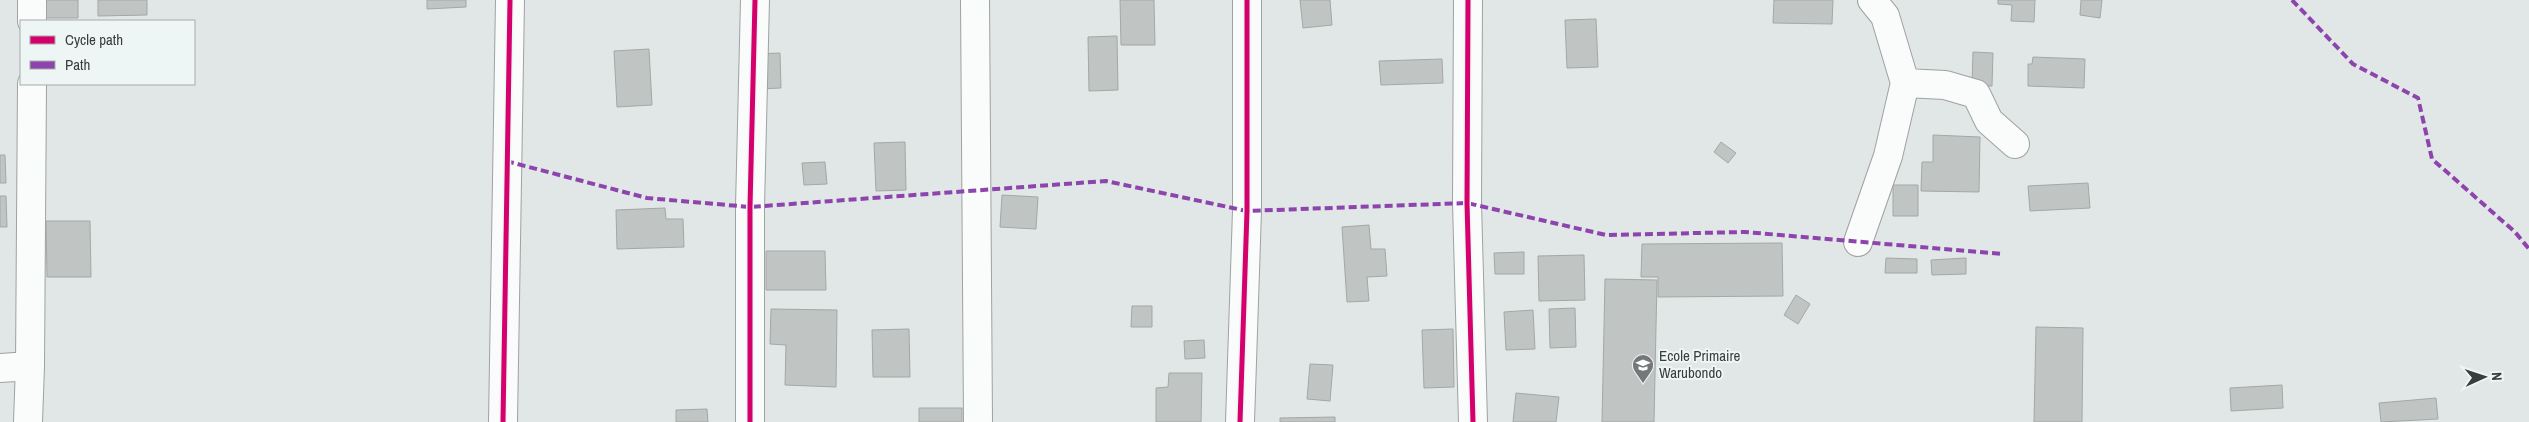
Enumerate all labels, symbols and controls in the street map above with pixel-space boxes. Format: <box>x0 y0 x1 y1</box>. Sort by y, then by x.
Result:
legend <box>20 20 195 85</box>
text: Cycle path <box>65 29 123 50</box>
text: Path <box>65 54 90 75</box>
place label: Ecole Primaire Warubondo <box>1659 345 1741 383</box>
north arrow <box>2459 352 2509 402</box>
school or university icon: Ecole Primaire Warubondo <box>1631 353 1655 384</box>
text: N <box>2488 372 2506 381</box>

